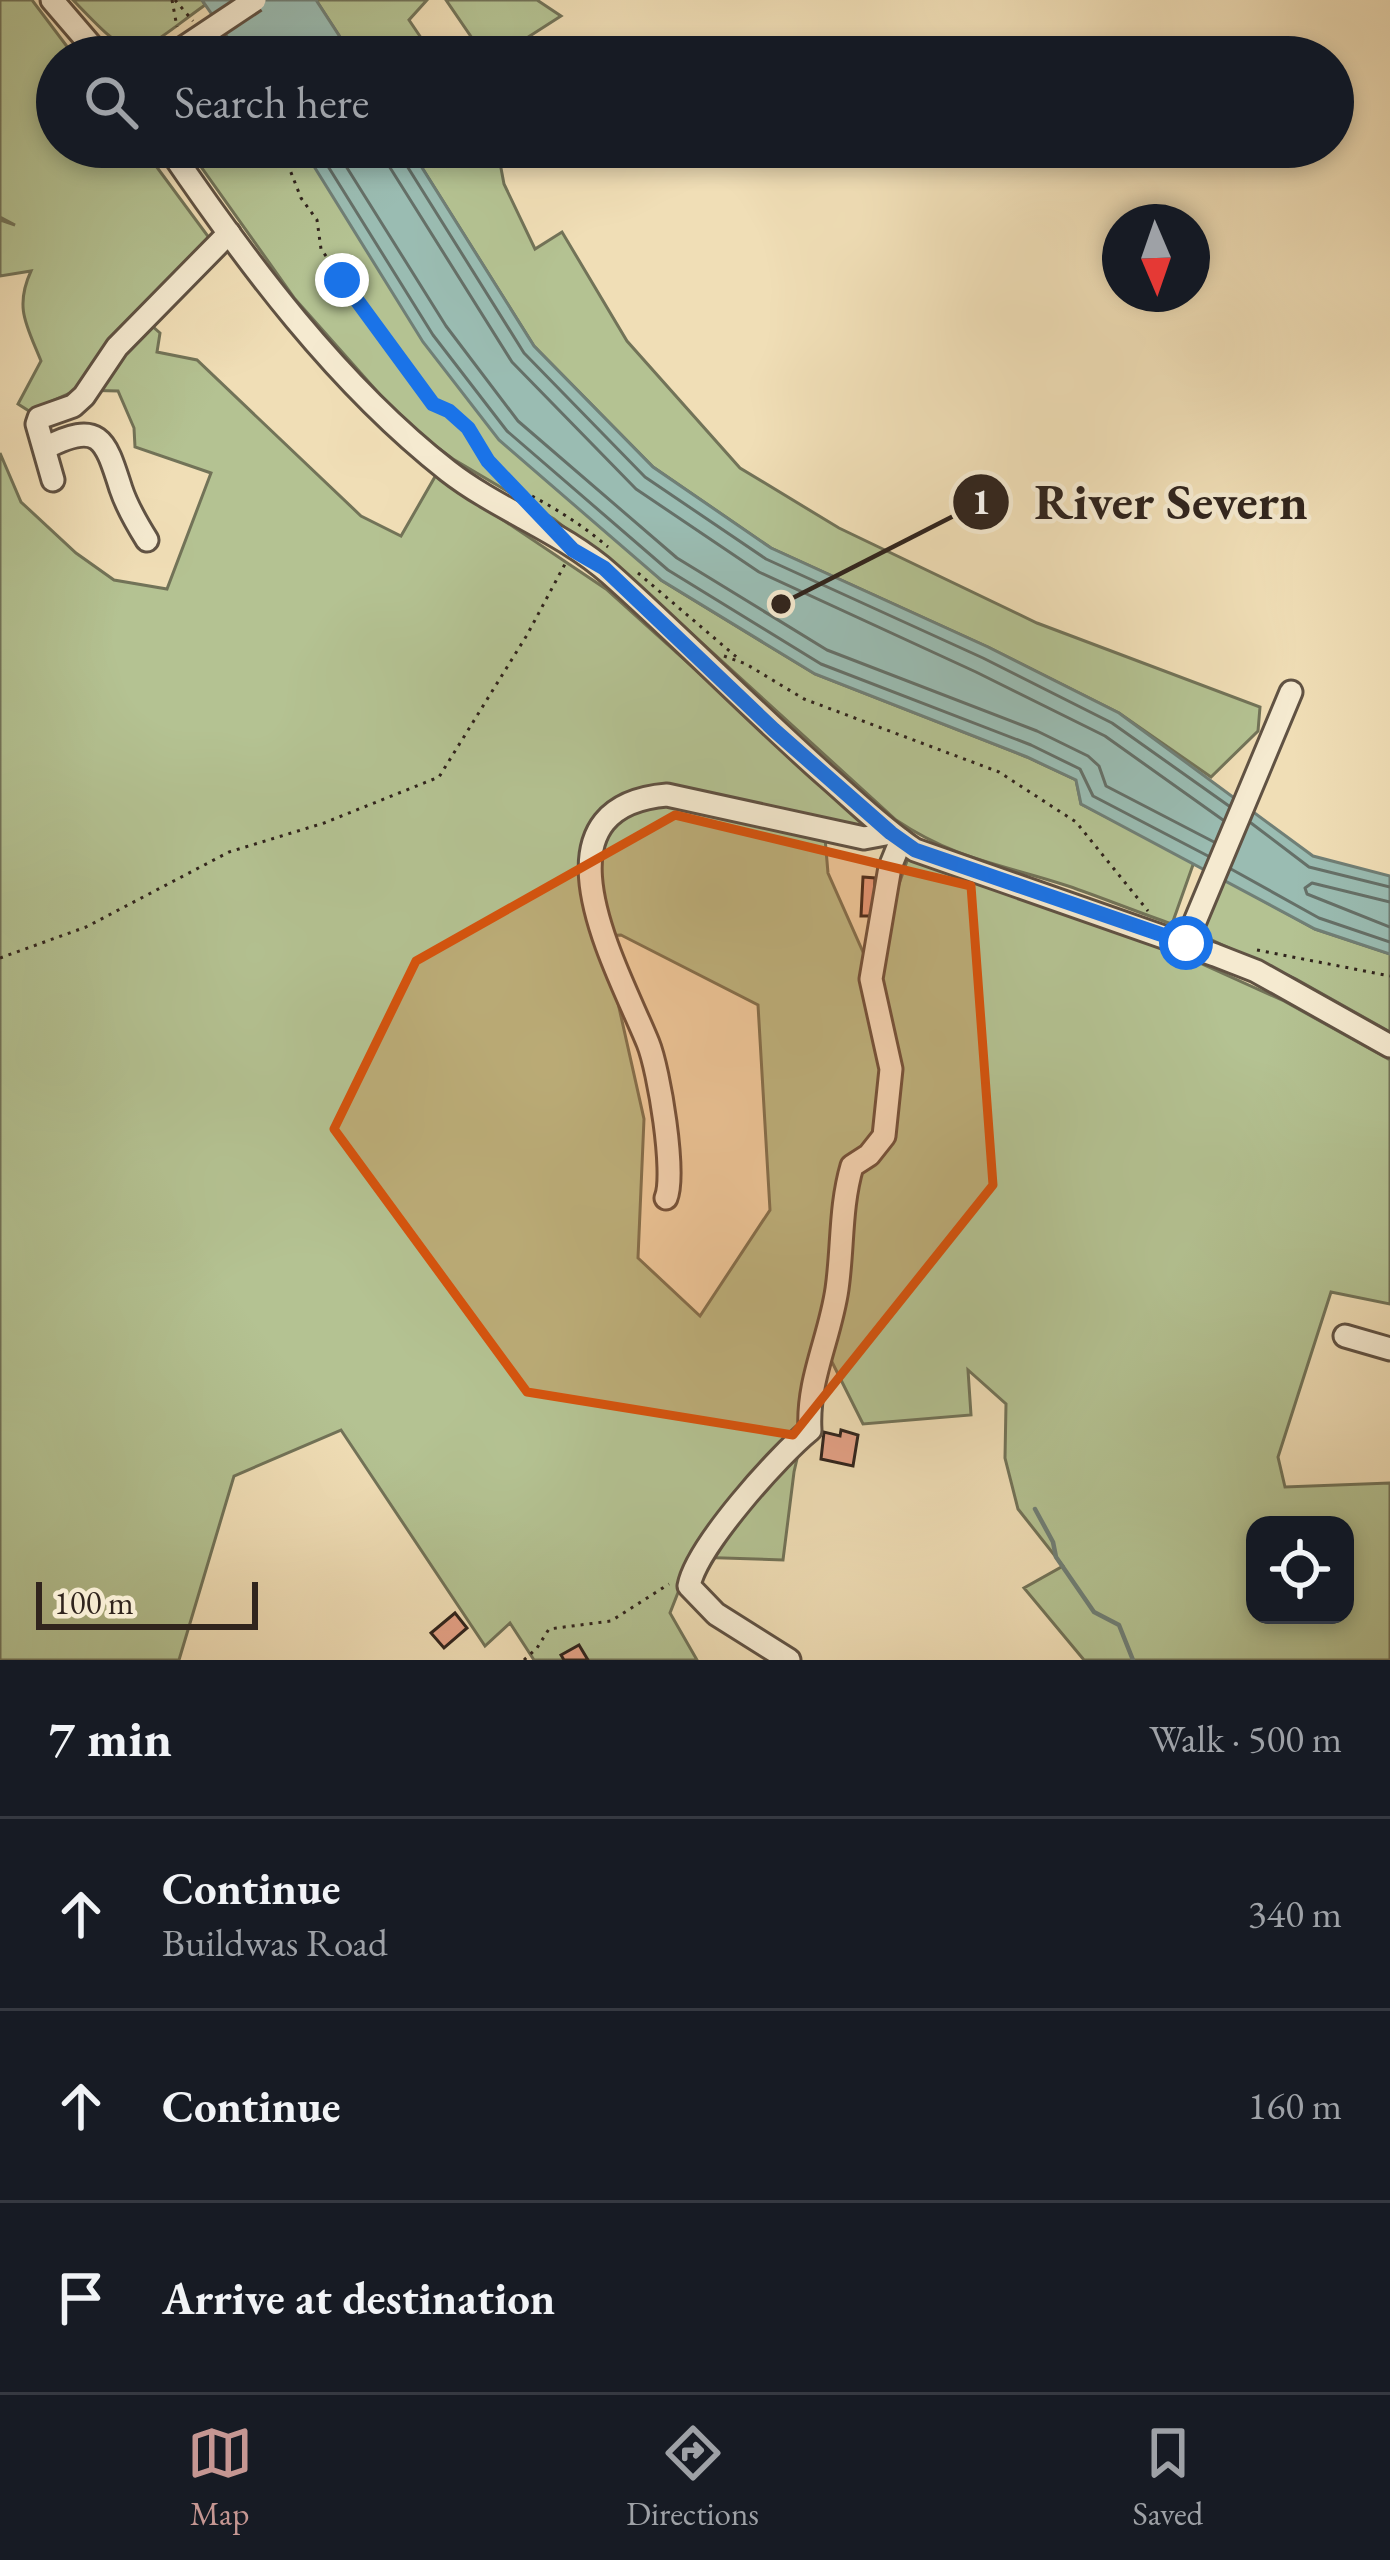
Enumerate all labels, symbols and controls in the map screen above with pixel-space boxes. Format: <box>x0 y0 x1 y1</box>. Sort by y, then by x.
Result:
search box <box>36 36 1354 168</box>
icon: search <box>78 69 144 135</box>
text: Search here <box>174 73 369 131</box>
north arrow <box>1102 204 1210 312</box>
route end <box>315 253 369 307</box>
callout: River Severn <box>951 458 1332 545</box>
text: River Severn <box>1034 468 1308 534</box>
text: 1 <box>971 478 991 525</box>
route start <box>1159 916 1213 970</box>
map controls <box>1246 1516 1354 1624</box>
button: locate <box>1246 1516 1354 1624</box>
scale bar <box>36 1576 258 1629</box>
text: 100 m <box>54 1581 134 1624</box>
text: 7 min <box>48 1705 172 1771</box>
text: Walk · 500 m <box>1149 1713 1342 1764</box>
text: Continue <box>162 1859 340 1917</box>
icon: ahead <box>48 1881 114 1947</box>
text: 340 m <box>1248 1888 1342 1939</box>
text: Buildwas Road <box>162 1917 388 1968</box>
icon: ahead <box>48 2073 114 2139</box>
text: Continue <box>162 2077 340 2135</box>
text: 160 m <box>1248 2080 1342 2131</box>
icon: arrive <box>48 2265 114 2331</box>
text: Arrive at destination <box>162 2269 555 2327</box>
tab: Map <box>187 2420 253 2535</box>
tab: Directions <box>626 2420 759 2535</box>
tab: Saved <box>1133 2420 1203 2535</box>

